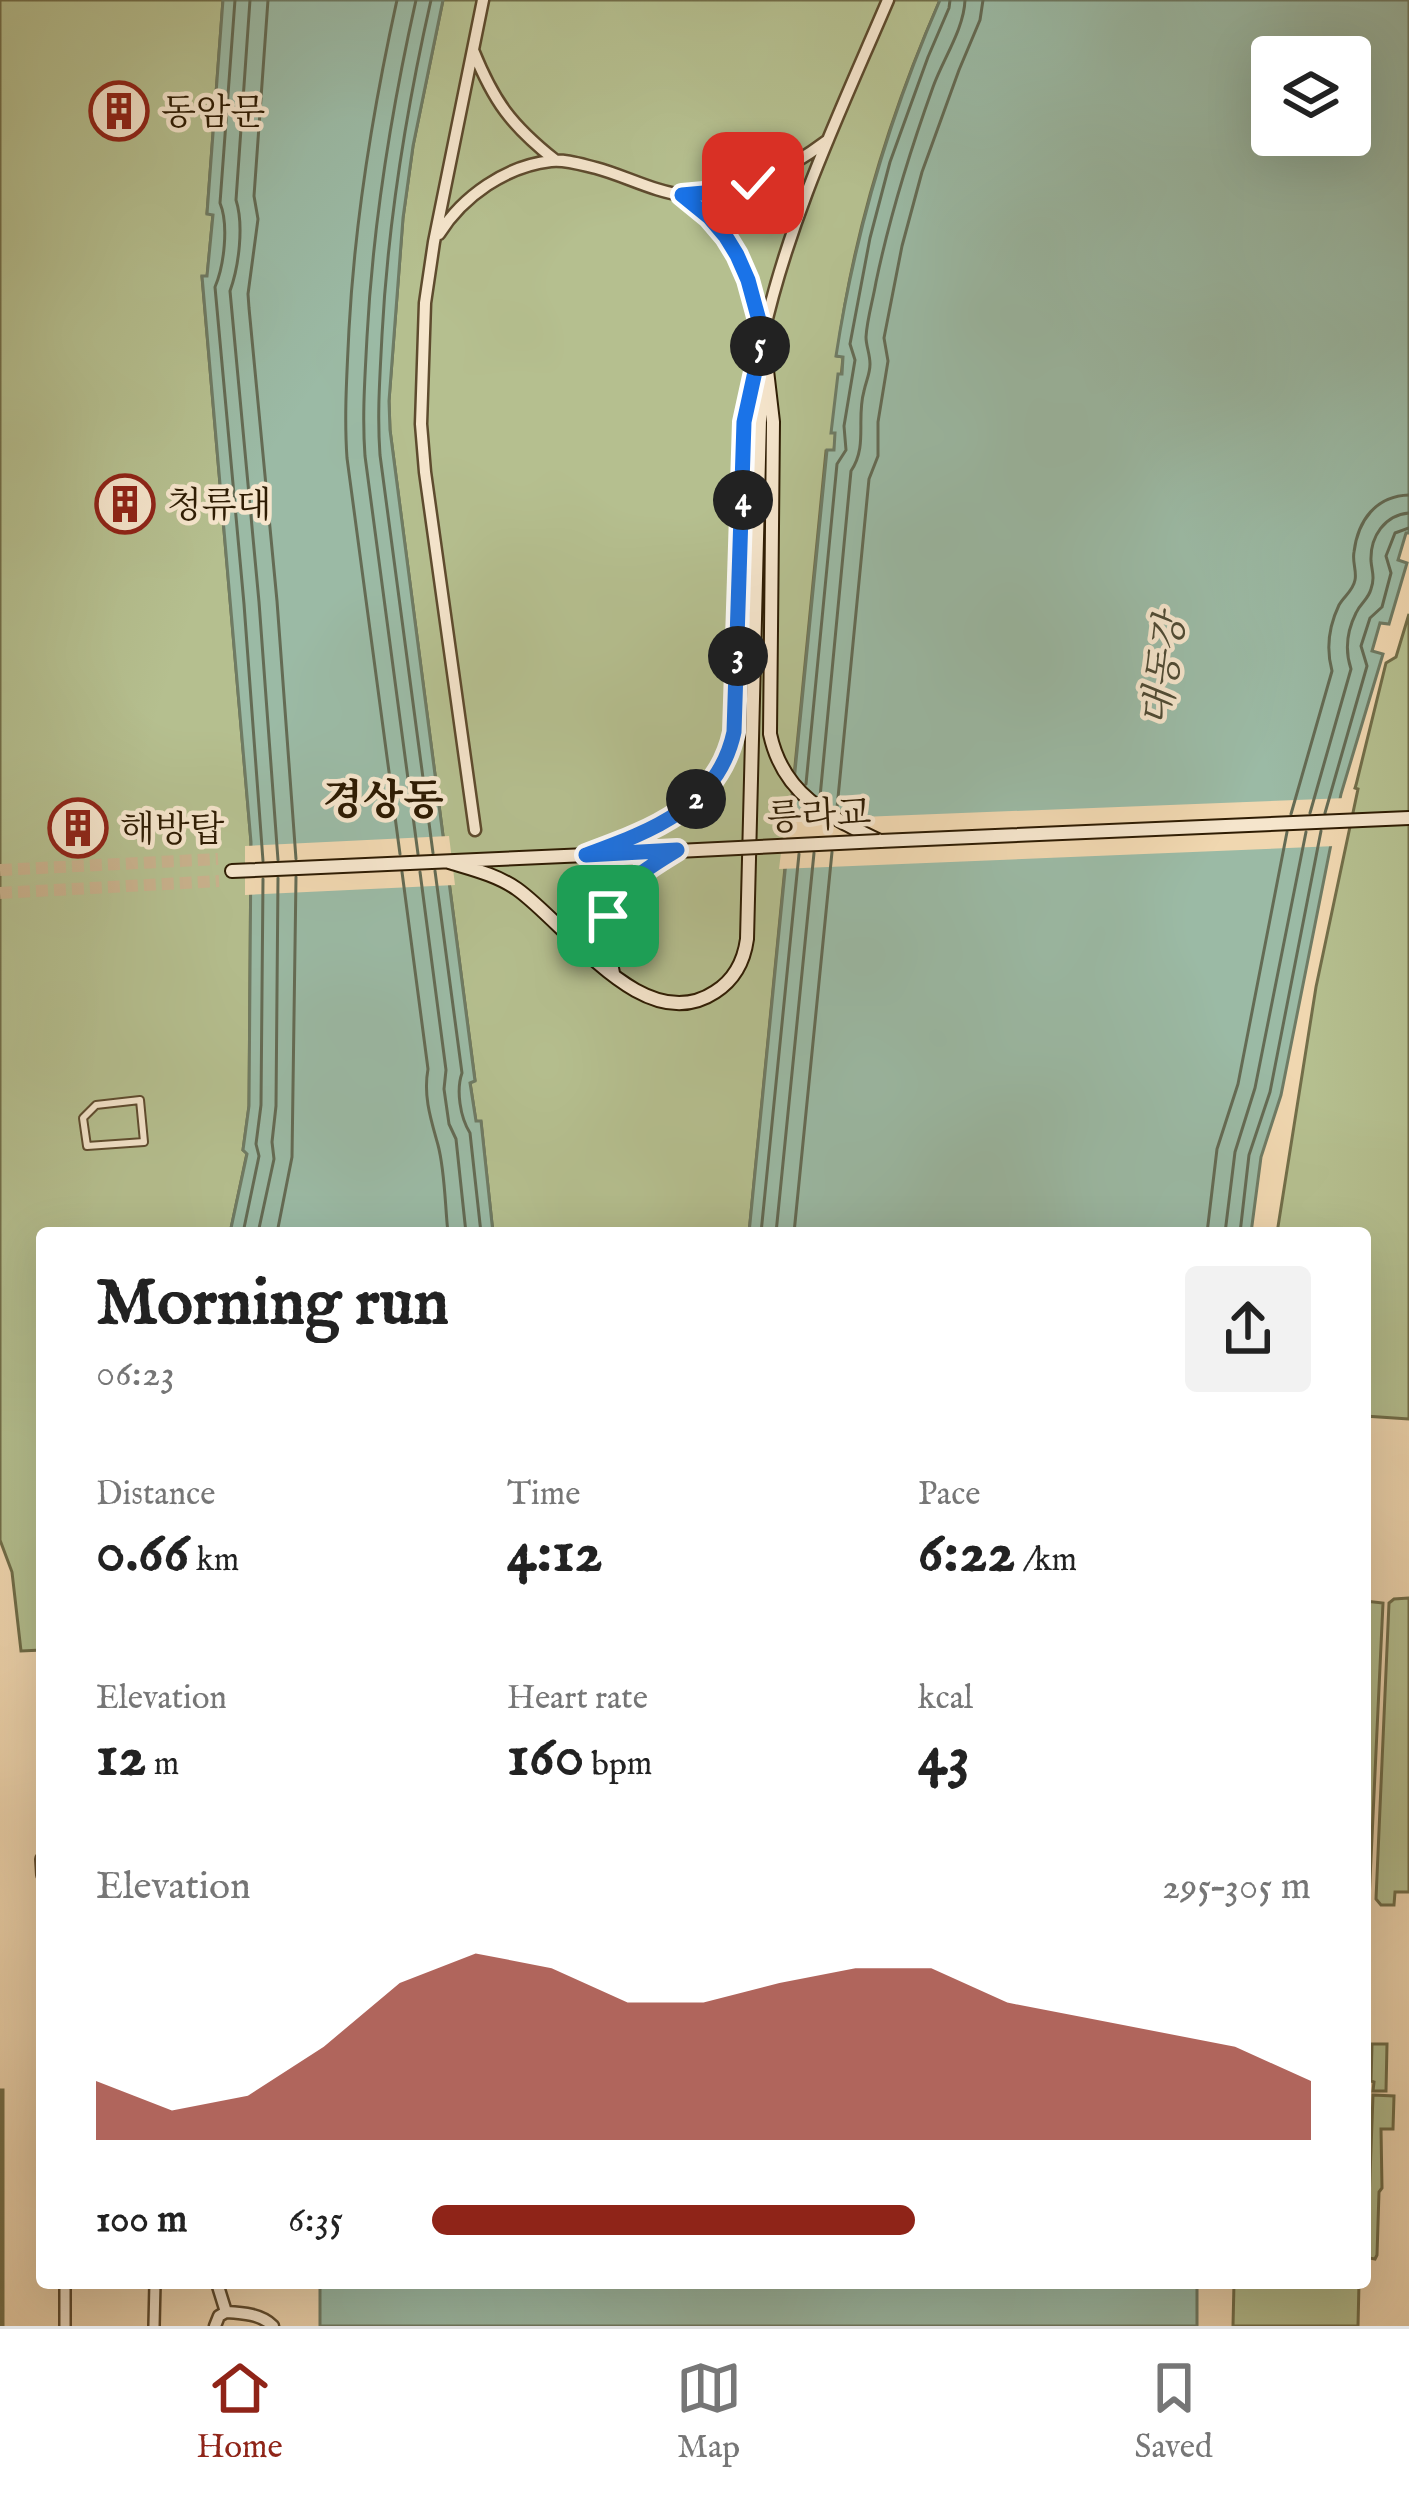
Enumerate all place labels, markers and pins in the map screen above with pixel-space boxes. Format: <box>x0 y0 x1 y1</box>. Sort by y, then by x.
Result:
building icon: 동암문 <box>88 80 150 142</box>
place label: 동암문 <box>161 91 266 137</box>
pin <box>702 132 804 234</box>
pin: 5 <box>730 316 790 376</box>
pin: 4 <box>713 470 773 530</box>
building icon: 청류대 <box>94 473 156 535</box>
place label: 청류대 <box>167 484 271 530</box>
pin: 3 <box>708 626 768 686</box>
pin: 2 <box>666 769 726 829</box>
building icon: 해방탑 <box>47 797 109 859</box>
place label: 해방탑 <box>120 808 225 854</box>
pin <box>557 865 659 967</box>

